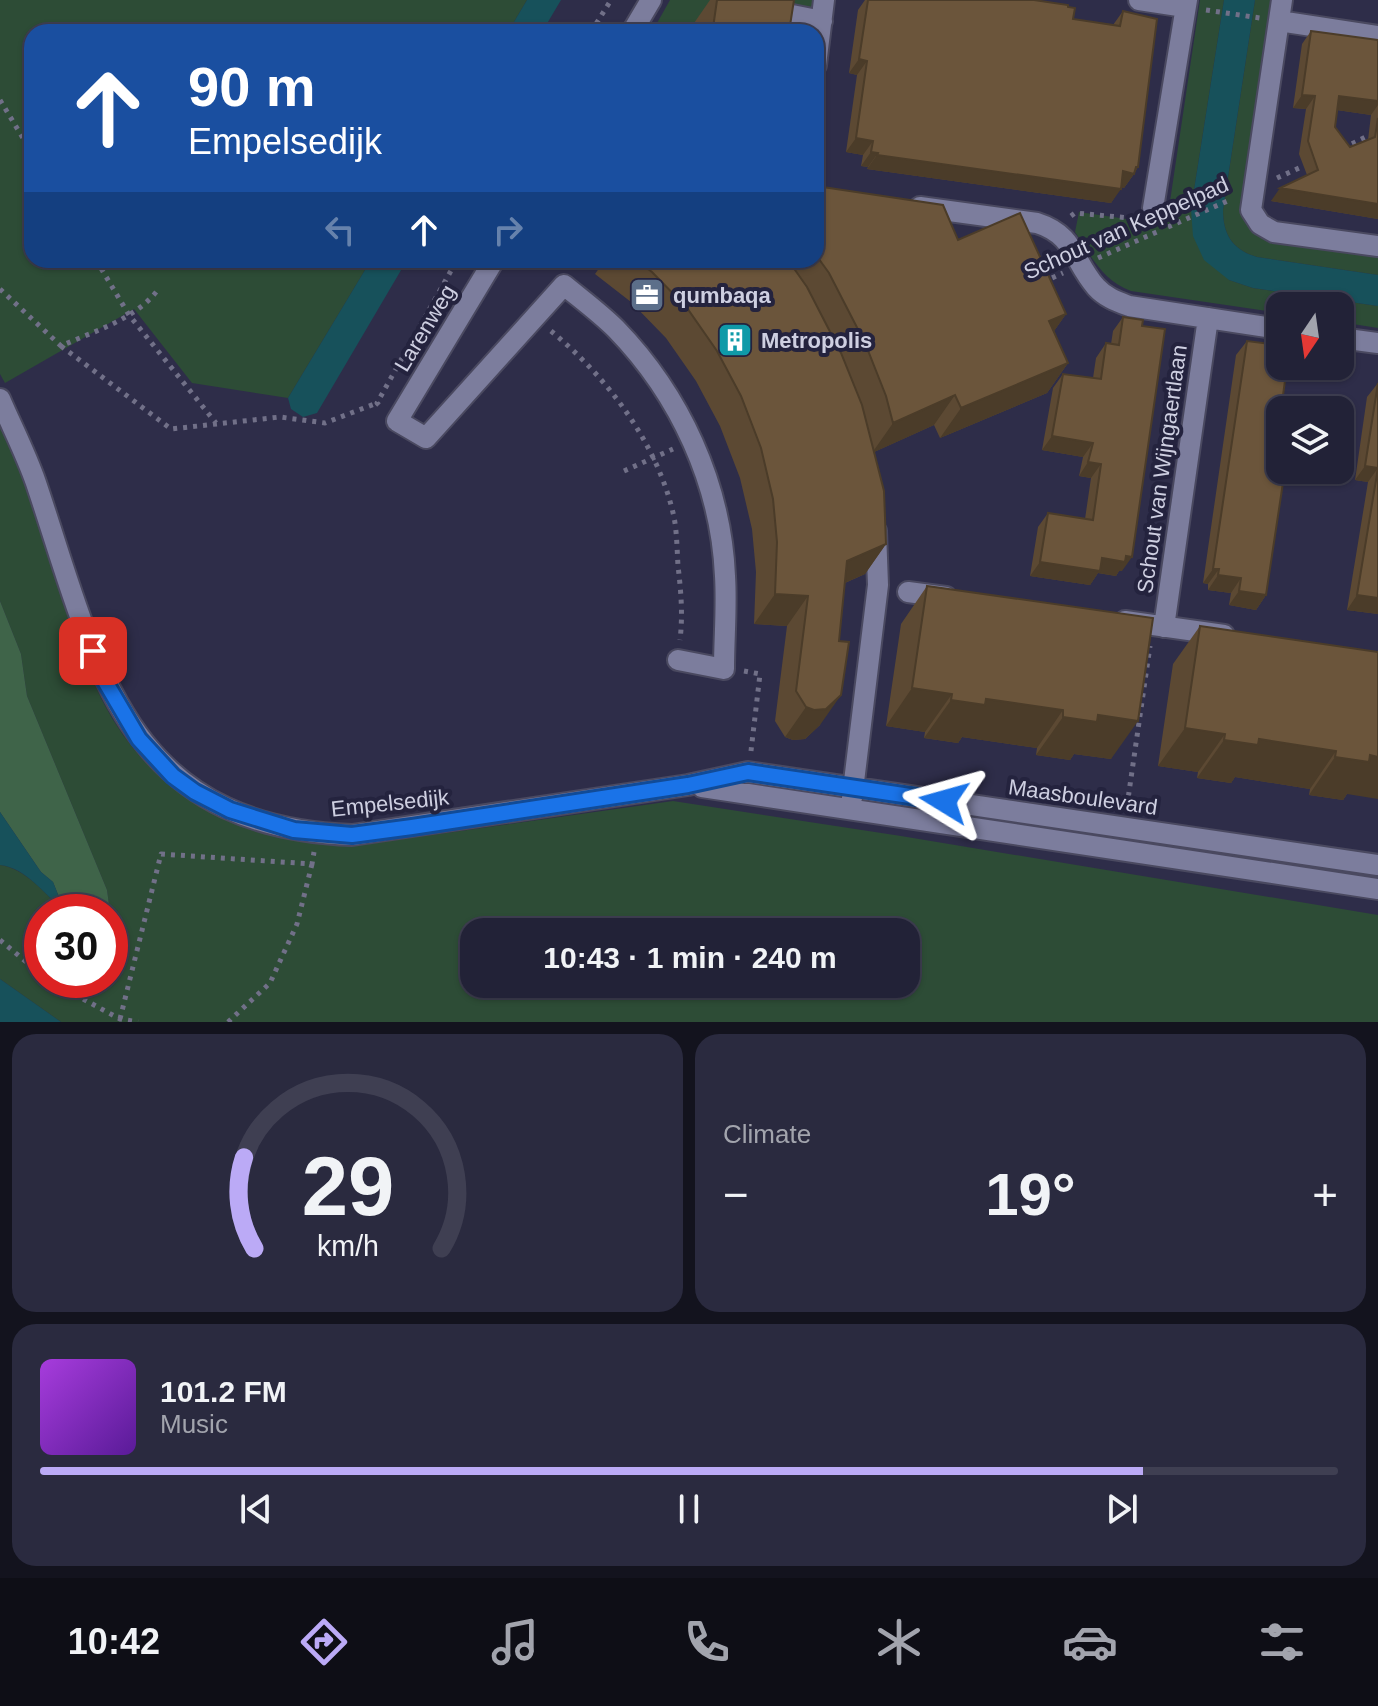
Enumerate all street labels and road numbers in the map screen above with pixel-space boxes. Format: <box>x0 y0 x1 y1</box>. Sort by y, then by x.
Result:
street label: Schout van Keppelpad <box>1020 172 1232 284</box>
street label: Larenweg <box>389 280 461 376</box>
street label: Schout van Wijngaertlaan <box>1132 343 1192 595</box>
street label: Maasboulevard <box>1007 774 1159 820</box>
street label: Empelsedijk <box>330 784 451 822</box>

